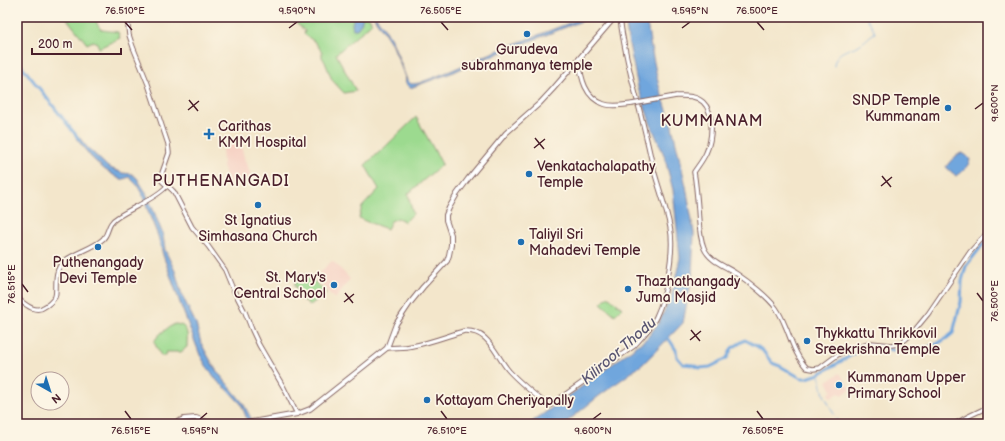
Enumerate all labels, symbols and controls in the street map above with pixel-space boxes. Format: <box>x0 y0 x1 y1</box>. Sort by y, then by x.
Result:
text: 76.510°E <box>105 5 145 17</box>
text: 9.590°N <box>278 5 316 17</box>
text: 76.505°E <box>420 5 462 17</box>
text: 9.595°N <box>672 5 708 17</box>
text: 76.500°E <box>736 5 778 17</box>
marker: Gurudeva subrahmanya temple <box>522 29 532 39</box>
scale bar <box>32 30 121 56</box>
text: 200 m <box>38 37 72 52</box>
place label: Gurudeva subrahmanya temple <box>461 41 593 74</box>
text: 9.600°N <box>989 84 1001 122</box>
place label: SNDP Temple Kummanam <box>852 92 940 125</box>
marker: SNDP Temple Kummanam <box>943 103 953 113</box>
district label: KUMMANAM <box>660 112 764 131</box>
place label: Carithas KMM Hospital <box>218 118 306 151</box>
marker: Carithas KMM Hospital <box>203 128 215 140</box>
place label: Venkatachalapathy Temple <box>537 158 656 191</box>
marker: Venkatachalapathy Temple <box>524 169 534 179</box>
district label: PUTHENANGADI <box>152 172 290 191</box>
marker: St Ignatius Simhasana Church <box>253 200 263 210</box>
place label: St Ignatius Simhasana Church <box>199 212 318 245</box>
place label: Taliyil Sri Mahadevi Temple <box>529 226 641 259</box>
marker: Taliyil Sri Mahadevi Temple <box>516 237 526 247</box>
marker: Puthenangady Devi Temple <box>93 242 103 252</box>
place label: Puthenangady Devi Temple <box>52 254 144 287</box>
text: 76.515°E <box>6 264 18 304</box>
place label: St. Mary's Central School <box>234 269 326 302</box>
place label: Thazhathangady Juma Masjid <box>636 273 741 306</box>
marker: St. Mary's Central School <box>329 280 339 290</box>
text: 76.500°E <box>989 280 1001 322</box>
marker: Thazhathangady Juma Masjid <box>623 284 633 294</box>
water label: Kiliroor Thodu <box>577 313 661 389</box>
place label: Thykkattu Thrikkovil Sreekrishna Temple <box>815 325 940 358</box>
marker: Thykkattu Thrikkovil Sreekrishna Temple <box>802 336 812 346</box>
place label: Kummanam Upper Primary School <box>847 369 967 402</box>
north arrow <box>30 371 70 411</box>
marker: Kummanam Upper Primary School <box>834 380 844 390</box>
text: N <box>49 391 63 406</box>
place label: Kottayam Cheriyapally <box>435 392 574 409</box>
marker: Kottayam Cheriyapally <box>422 395 432 405</box>
text: 76.515°E <box>111 425 151 437</box>
text: 9.595°N <box>182 425 218 437</box>
text: 76.510°E <box>427 425 467 437</box>
text: 9.600°N <box>574 425 612 437</box>
text: 76.505°E <box>742 425 784 437</box>

